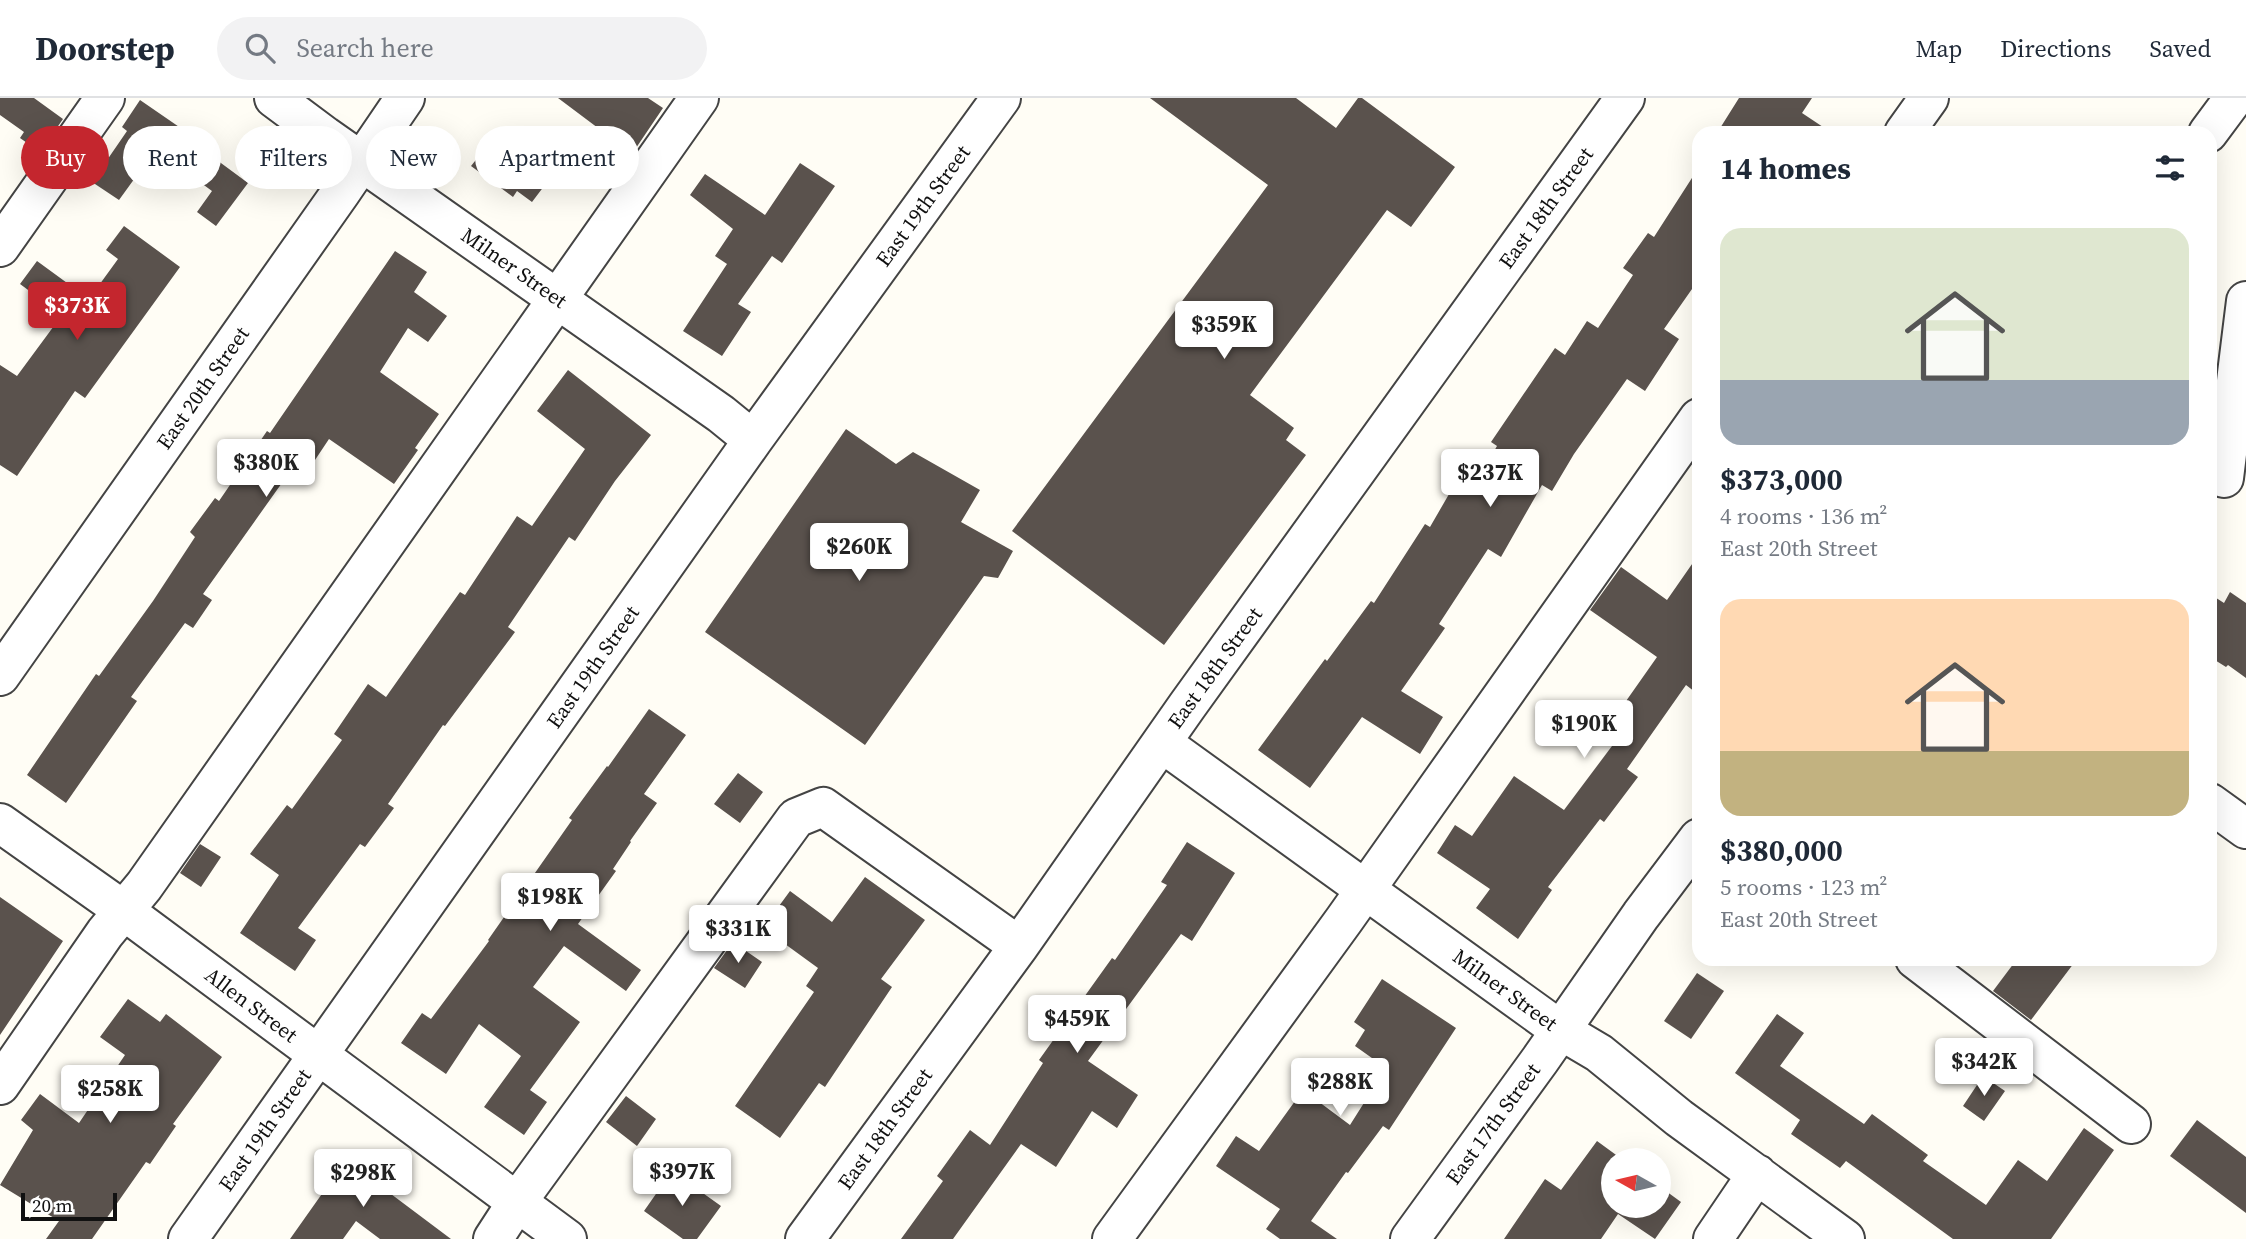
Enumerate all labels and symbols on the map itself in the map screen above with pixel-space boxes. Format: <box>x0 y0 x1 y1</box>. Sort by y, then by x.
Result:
street label: East 19th Street <box>869 139 977 272</box>
street label: East 18th Street <box>1492 141 1600 274</box>
street label: Milner Street <box>456 220 573 315</box>
pin: $373K <box>28 282 126 342</box>
pin: $359K <box>1175 302 1273 361</box>
street label: East 20th Street <box>149 320 256 455</box>
pin: $380K <box>217 440 315 499</box>
pin: $237K <box>1441 450 1539 509</box>
pin: $260K <box>810 524 908 583</box>
street label: East 19th Street <box>539 599 646 734</box>
street label: East 18th Street <box>1161 601 1269 734</box>
pin: $190K <box>1535 700 1633 760</box>
pin: $198K <box>501 874 599 933</box>
pin: $331K <box>689 906 787 965</box>
street label: Milner Street <box>1447 942 1564 1038</box>
street label: Allen Street <box>199 960 304 1049</box>
pin: $459K <box>1028 996 1126 1055</box>
pin: $342K <box>1935 1038 2033 1098</box>
street label: East 17th Street <box>1439 1057 1547 1190</box>
pin: $288K <box>1291 1058 1389 1118</box>
street label: East 19th Street <box>211 1062 318 1197</box>
street label: East 18th Street <box>831 1062 939 1195</box>
pin: $258K <box>61 1066 159 1125</box>
pin: $397K <box>633 1148 731 1208</box>
north arrow <box>1601 1148 1671 1218</box>
pin: $298K <box>314 1150 412 1209</box>
scale bar <box>21 1190 117 1222</box>

